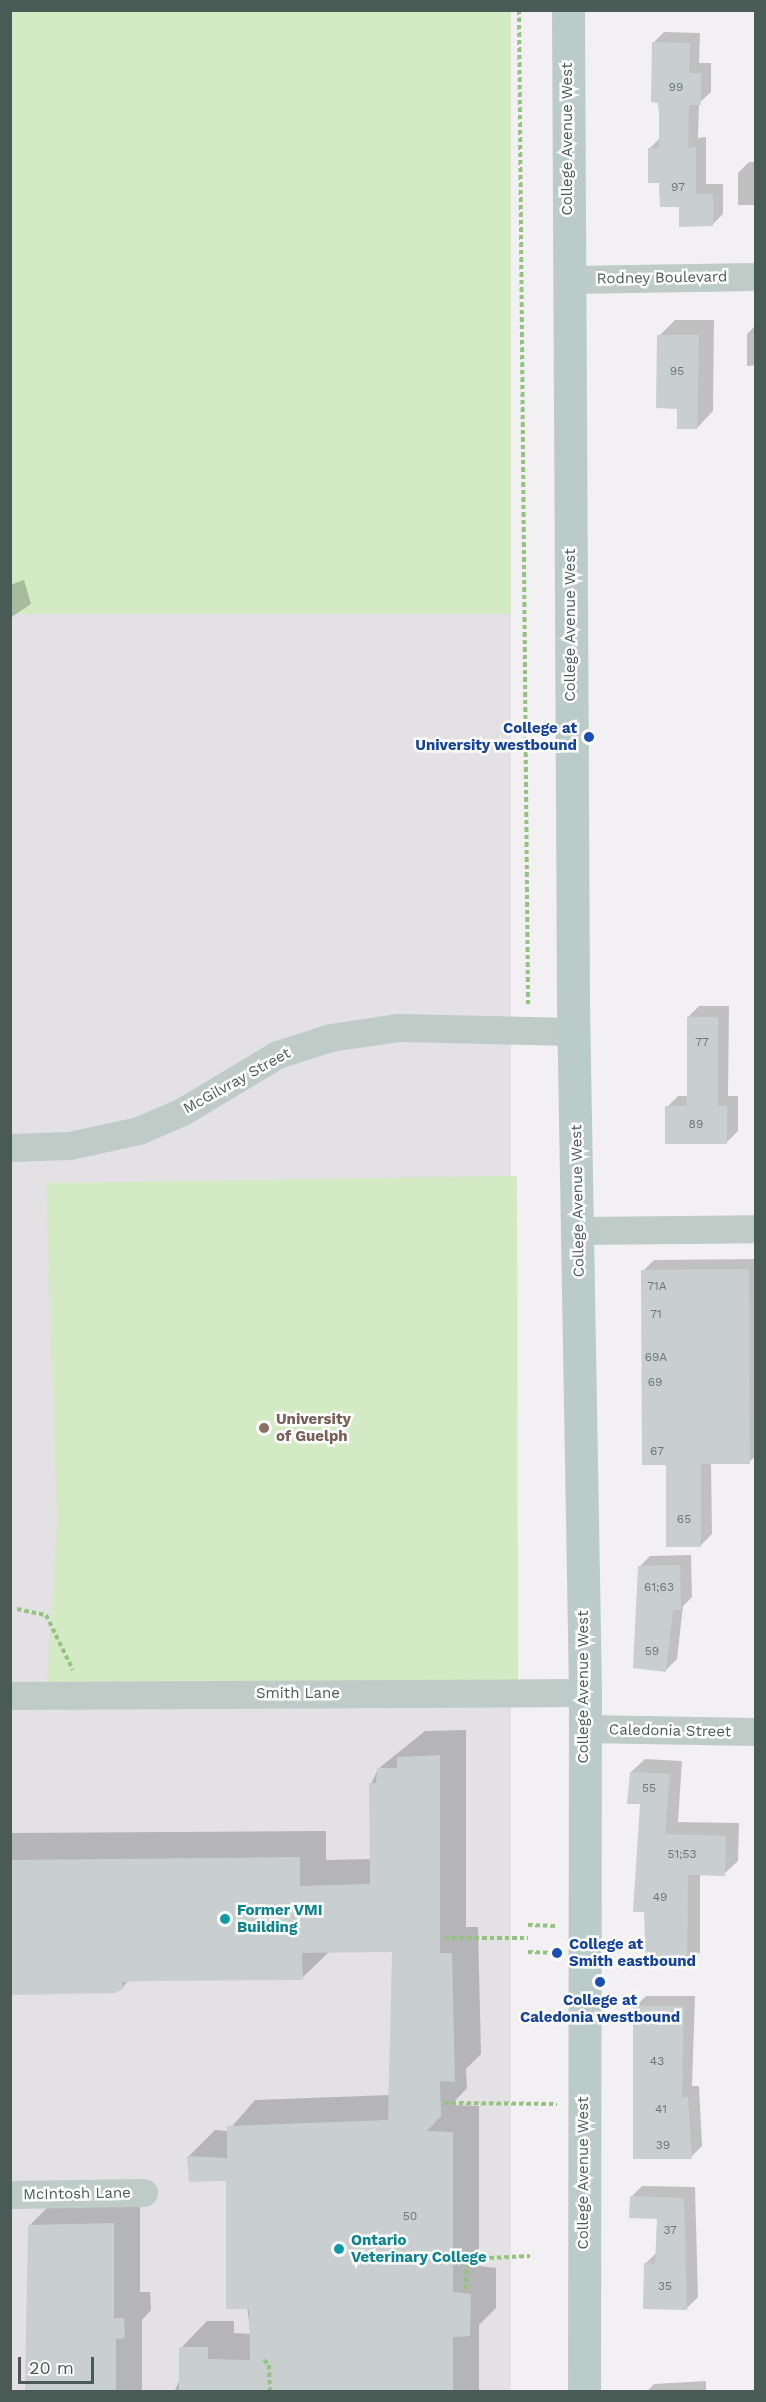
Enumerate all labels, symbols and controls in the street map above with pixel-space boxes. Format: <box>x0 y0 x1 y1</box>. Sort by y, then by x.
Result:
street label: College Avenue West <box>559 62 577 216</box>
house number: 99 <box>669 81 683 95</box>
house number: 97 <box>671 181 685 195</box>
street label: Rodney Boulevard <box>596 268 728 288</box>
house number: 95 <box>670 365 684 379</box>
street label: College Avenue West <box>562 548 580 702</box>
place label: College at University westbound <box>415 719 577 754</box>
marker: College at University westbound <box>582 730 596 744</box>
house number: 77 <box>695 1036 709 1050</box>
street label: McGilvray Street <box>180 1044 294 1118</box>
house number: 89 <box>689 1118 703 1132</box>
street label: College Avenue West <box>568 1124 588 1278</box>
house number: 71A <box>647 1280 667 1294</box>
house number: 71 <box>650 1308 662 1322</box>
house number: 69A <box>645 1351 667 1365</box>
house number: 69 <box>648 1376 662 1390</box>
place label: University of Guelph <box>276 1410 351 1445</box>
marker: University of Guelph <box>257 1421 271 1435</box>
house number: 67 <box>650 1445 664 1459</box>
house number: 65 <box>677 1513 691 1527</box>
house number: 61;63 <box>644 1581 674 1595</box>
street label: College Avenue West <box>575 1610 593 1764</box>
house number: 59 <box>645 1645 659 1659</box>
street label: Smith Lane <box>256 1685 340 1703</box>
street label: Caledonia Street <box>609 1721 731 1741</box>
house number: 55 <box>642 1782 656 1796</box>
house number: 51;53 <box>667 1848 697 1862</box>
house number: 49 <box>653 1891 667 1905</box>
place label: Former VMI Building <box>237 1901 323 1936</box>
marker: Former VMI Building <box>218 1912 232 1926</box>
place label: College at Smith eastbound <box>569 1935 696 1970</box>
marker: College at Smith eastbound <box>550 1946 564 1960</box>
marker: College at Caledonia westbound <box>593 1975 607 1989</box>
place label: College at Caledonia westbound <box>520 1991 680 2026</box>
house number: 43 <box>650 2055 664 2069</box>
street label: College Avenue West <box>575 2096 593 2250</box>
house number: 41 <box>655 2103 667 2117</box>
house number: 39 <box>656 2139 670 2153</box>
street label: McIntosh Lane <box>23 2184 131 2204</box>
house number: 50 <box>403 2210 417 2224</box>
house number: 37 <box>663 2224 677 2238</box>
place label: Ontario Veterinary College <box>351 2231 487 2266</box>
marker: Ontario Veterinary College <box>332 2242 346 2256</box>
house number: 35 <box>658 2280 672 2294</box>
scale bar <box>21 2345 98 2383</box>
text: 20 m <box>29 2357 74 2378</box>

